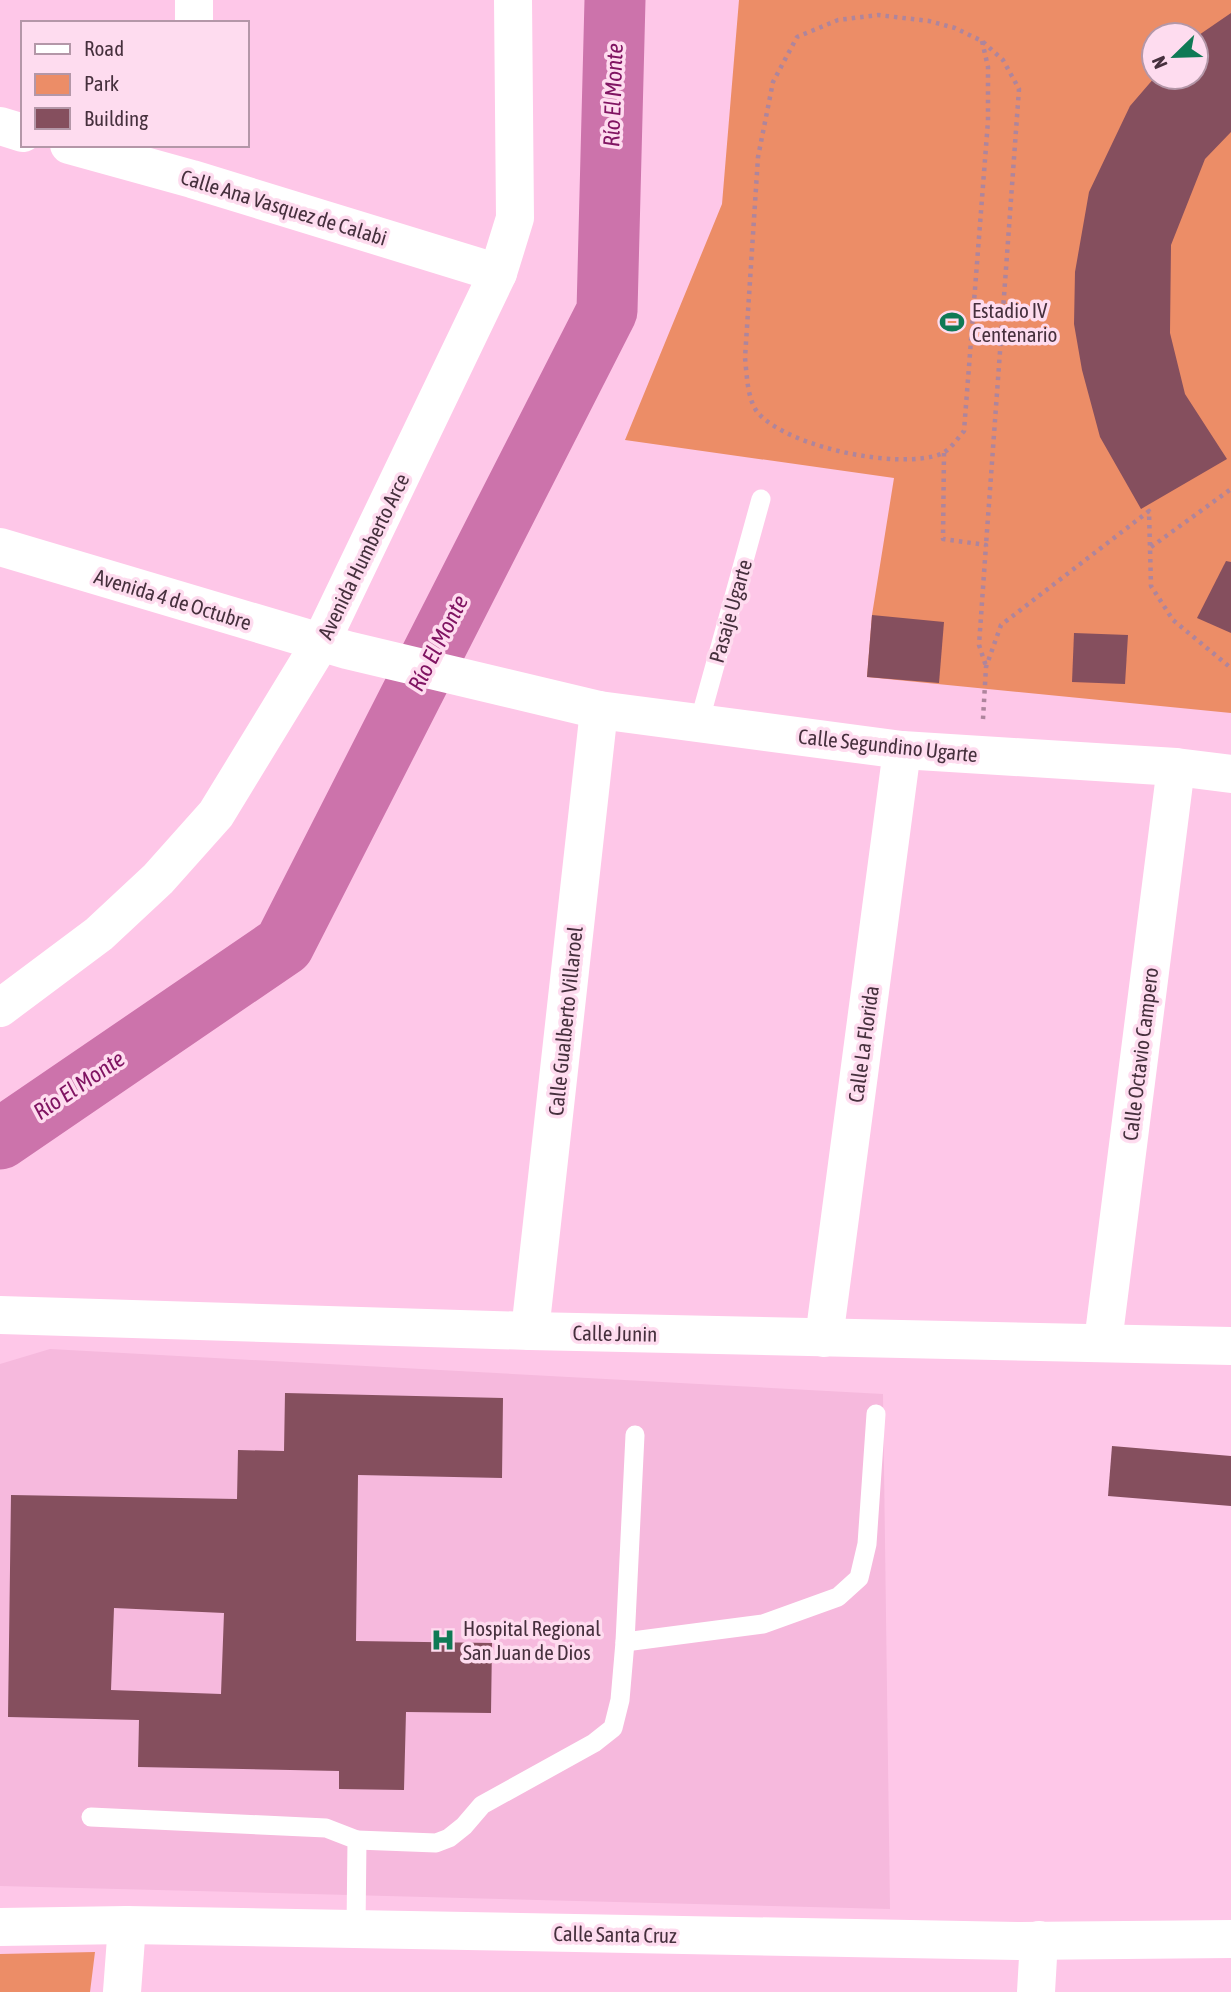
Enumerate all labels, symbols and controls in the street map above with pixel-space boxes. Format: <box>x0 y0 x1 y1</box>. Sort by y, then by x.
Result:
legend <box>21 21 248 147</box>
north arrow <box>1140 21 1210 91</box>
text: Road <box>84 36 124 60</box>
water label: Río El Monte <box>598 43 628 147</box>
text: N <box>1147 53 1172 72</box>
text: Park <box>84 71 119 95</box>
text: Building <box>84 106 148 130</box>
street label: Calle Ana Vasquez de Calabi <box>178 164 390 250</box>
place label: Estadio IV Centenario <box>972 298 1057 346</box>
sports icon: Estadio IV Centenario <box>938 308 966 336</box>
street label: Avenida Humberto Arce <box>313 469 413 643</box>
street label: Pasaje Ugarte <box>704 557 756 665</box>
street label: Avenida 4 de Octubre <box>92 564 254 634</box>
water label: Río El Monte <box>403 591 473 695</box>
street label: Calle Segundino Ugarte <box>797 724 979 766</box>
street label: Calle Gualberto Villaroel <box>543 925 587 1117</box>
street label: Calle Octavio Campero <box>1117 966 1163 1142</box>
street label: Calle La Florida <box>843 984 883 1104</box>
water label: Río El Monte <box>29 1045 129 1125</box>
street label: Calle Junin <box>572 1320 658 1346</box>
place label: Hospital Regional San Juan de Dios <box>463 1616 601 1664</box>
hospital icon: Hospital Regional San Juan de Dios <box>429 1626 457 1654</box>
street label: Calle Santa Cruz <box>553 1921 677 1947</box>

